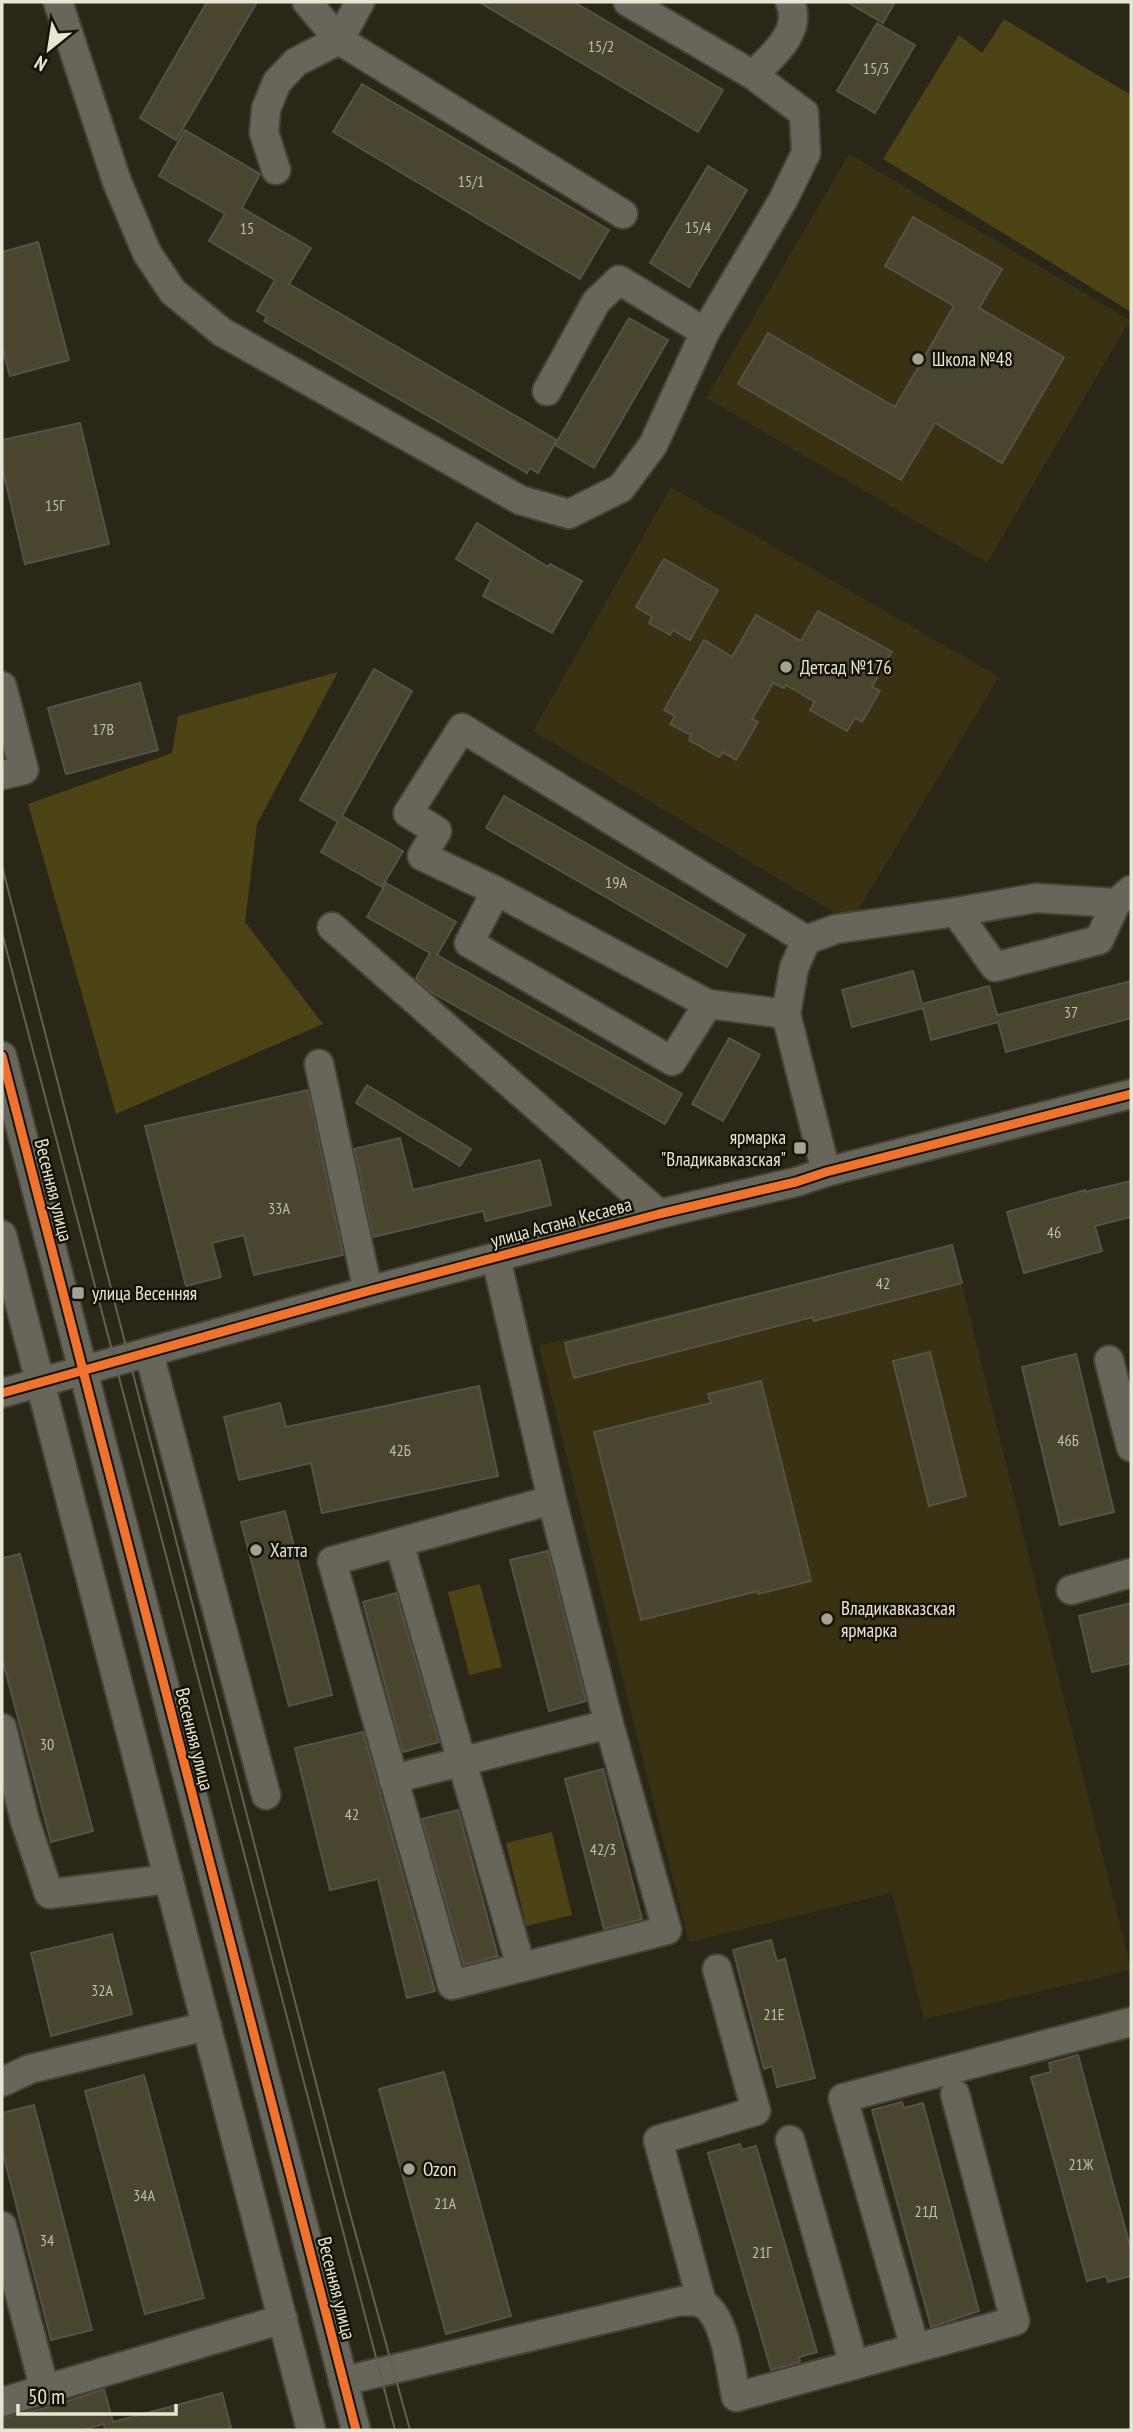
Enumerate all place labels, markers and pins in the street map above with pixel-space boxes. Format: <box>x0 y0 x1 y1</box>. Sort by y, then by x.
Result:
place label: Школа №48 <box>932 347 1013 371</box>
marker: Школа №48 <box>910 351 926 367</box>
place label: Детсад №176 <box>800 655 892 679</box>
marker: Детсад №176 <box>778 659 794 675</box>
place label: ярмарка "Владикавказская" <box>661 1125 786 1171</box>
marker: ярмарка "Владикавказская" <box>792 1140 808 1156</box>
place label: улица Весенняя <box>92 1281 197 1305</box>
marker: улица Весенняя <box>70 1285 86 1301</box>
place label: Хатта <box>270 1538 308 1562</box>
marker: Хатта <box>248 1542 264 1558</box>
place label: Владикавказская ярмарка <box>841 1596 955 1642</box>
marker: Владикавказская ярмарка <box>819 1611 835 1627</box>
place label: Ozon <box>423 2157 456 2181</box>
marker: Ozon <box>401 2161 417 2177</box>

